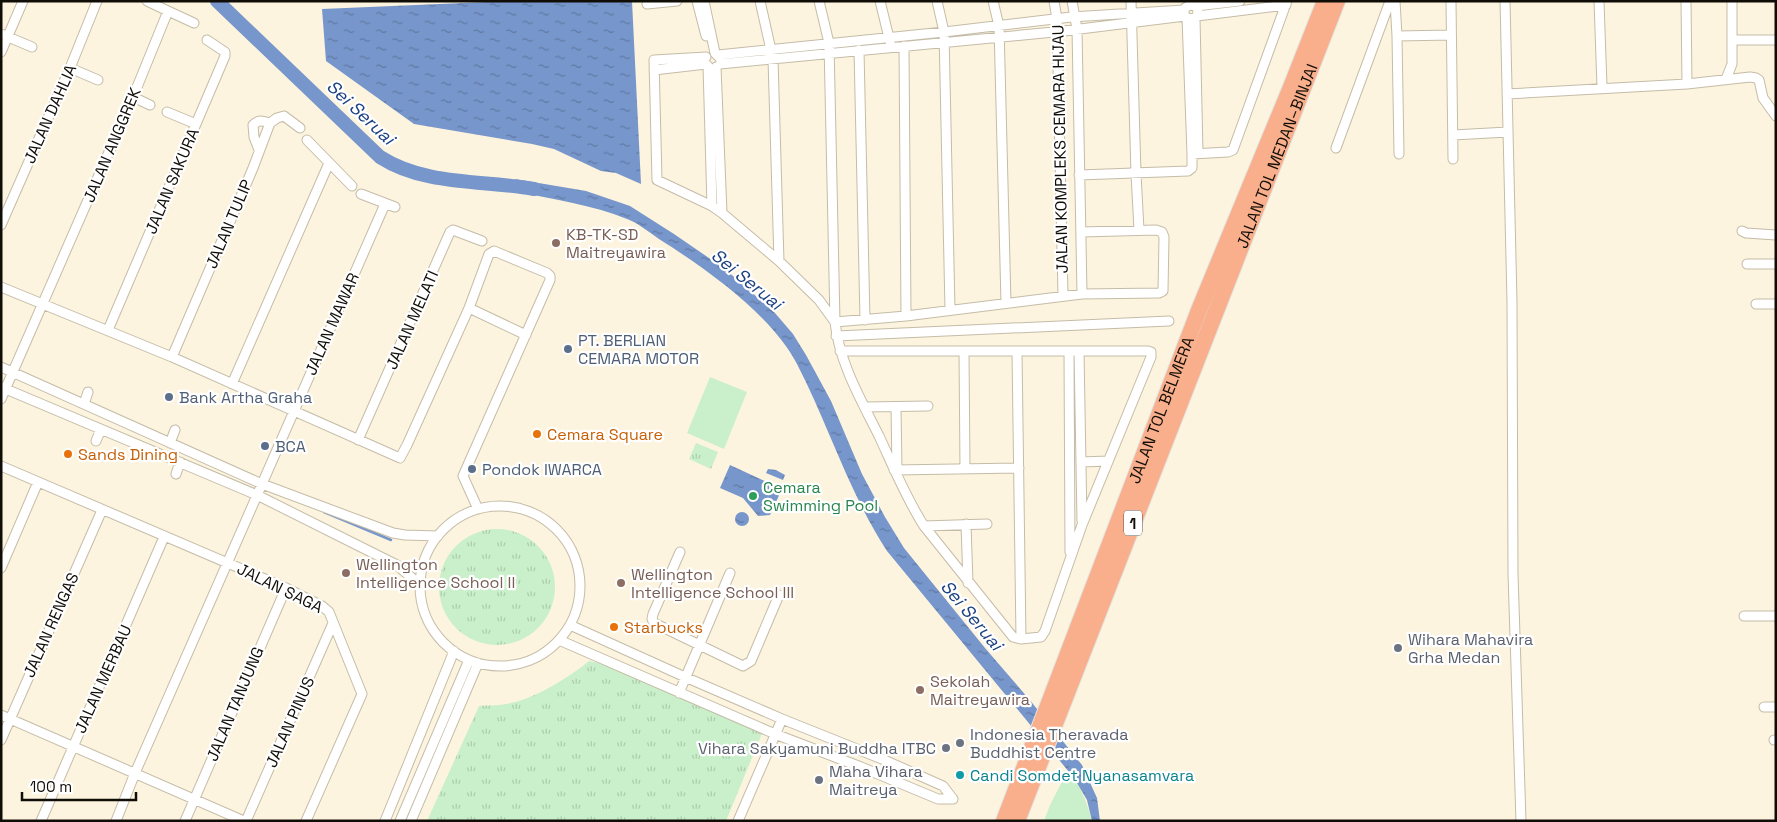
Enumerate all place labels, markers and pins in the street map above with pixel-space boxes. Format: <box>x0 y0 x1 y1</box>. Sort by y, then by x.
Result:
place label: KB-TK-SD Maitreyawira <box>566 224 666 263</box>
marker: KB-TK-SD Maitreyawira <box>550 237 562 249</box>
place label: PT. BERLIAN CEMARA MOTOR <box>578 330 699 369</box>
marker: PT. BERLIAN CEMARA MOTOR <box>562 343 574 355</box>
place label: Bank Artha Graha <box>179 387 312 408</box>
marker: Bank Artha Graha <box>163 391 175 403</box>
place label: Cemara Square <box>547 424 663 445</box>
marker: Cemara Square <box>531 428 543 440</box>
place label: BCA <box>275 436 306 457</box>
marker: BCA <box>259 440 271 452</box>
place label: Sands Dining <box>78 444 178 465</box>
marker: Sands Dining <box>62 448 74 460</box>
place label: Pondok IWARCA <box>482 459 602 480</box>
marker: Pondok IWARCA <box>466 463 478 475</box>
place label: Cemara Swimming Pool <box>763 477 878 516</box>
marker: Cemara Swimming Pool <box>747 490 759 502</box>
place label: Wellington Intelligence School II <box>356 554 515 593</box>
place label: Wellington Intelligence School III <box>631 564 794 603</box>
marker: Wellington Intelligence School II <box>340 567 352 579</box>
marker: Wellington Intelligence School III <box>615 577 627 589</box>
place label: Starbucks <box>624 617 703 638</box>
marker: Starbucks <box>608 621 620 633</box>
place label: Wihara Mahavira Grha Medan <box>1408 629 1533 668</box>
marker: Wihara Mahavira Grha Medan <box>1392 642 1404 654</box>
place label: Sekolah Maitreyawira <box>930 671 1030 710</box>
marker: Sekolah Maitreyawira <box>914 684 926 696</box>
place label: Indonesia Theravada Buddhist Centre <box>970 724 1129 763</box>
marker: Indonesia Theravada Buddhist Centre <box>954 737 966 749</box>
place label: Vihara Sakyamuni Buddha ITBC <box>698 738 936 759</box>
marker: Vihara Sakyamuni Buddha ITBC <box>940 742 952 754</box>
place label: Maha Vihara Maitreya <box>829 761 923 800</box>
place label: Candi Somdet Nyanasamvara <box>970 765 1194 786</box>
marker: Candi Somdet Nyanasamvara <box>954 769 966 781</box>
marker: Maha Vihara Maitreya <box>813 774 825 786</box>

